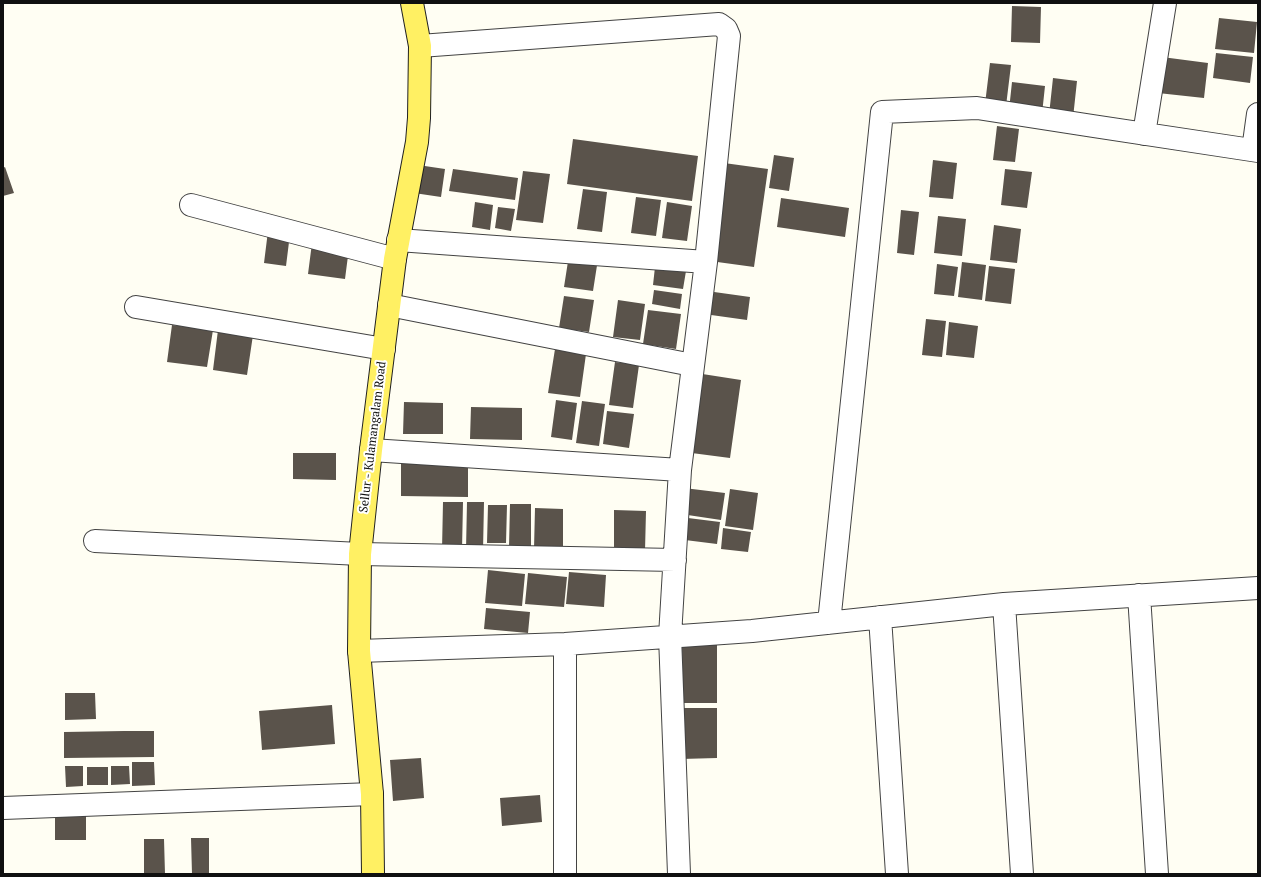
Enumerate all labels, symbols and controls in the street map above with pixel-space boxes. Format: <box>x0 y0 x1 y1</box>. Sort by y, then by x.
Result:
street label: Sellur - Kulamangalam Road <box>357 361 389 513</box>

